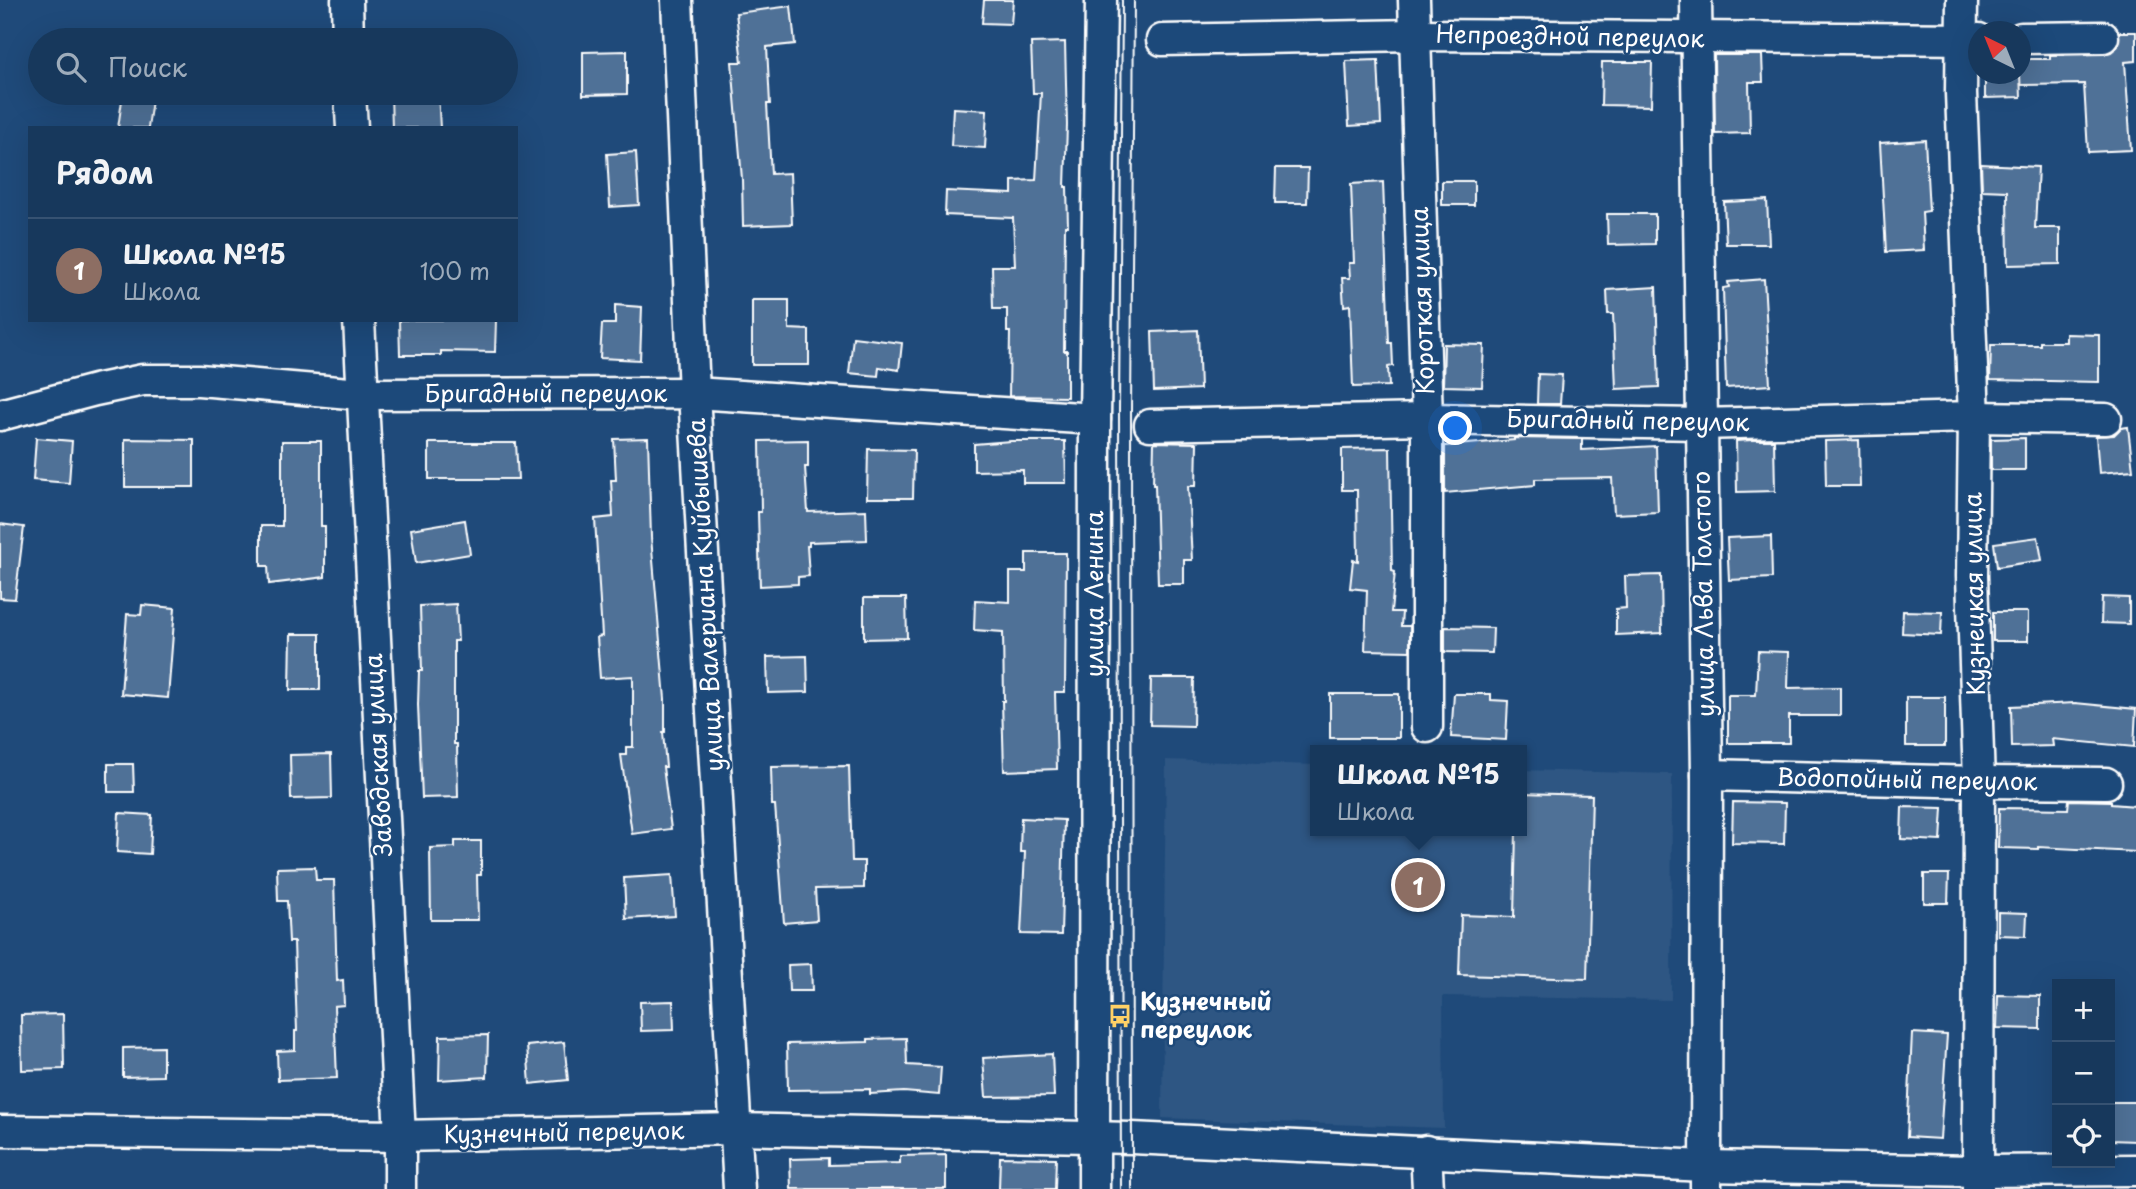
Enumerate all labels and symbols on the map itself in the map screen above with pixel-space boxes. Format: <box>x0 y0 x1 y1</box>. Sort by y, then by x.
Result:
street label: Непроездной переулок <box>1435 15 1706 55</box>
north arrow <box>1968 21 2031 84</box>
street label: Короткая улица <box>1400 206 1442 396</box>
street label: Бригадный переулок <box>425 374 668 410</box>
street label: Бригадный переулок <box>1506 399 1750 439</box>
your location <box>1438 411 1472 445</box>
street label: улица Валериана Куйбышева <box>677 417 731 773</box>
street label: улица Льва Толстого <box>1682 471 1722 717</box>
street label: Кузнецкая улица <box>1953 492 1993 696</box>
street label: улица Ленина <box>1075 511 1111 677</box>
street label: Заводская улица <box>354 653 400 857</box>
street label: Водопойный переулок <box>1776 758 2038 798</box>
pin: 1 <box>1395 859 1441 911</box>
place label: Кузнечный переулок <box>1140 982 1272 1046</box>
bus stop icon: Кузнечный переулок <box>1106 1002 1134 1030</box>
street label: Кузнечный переулок <box>443 1111 685 1151</box>

